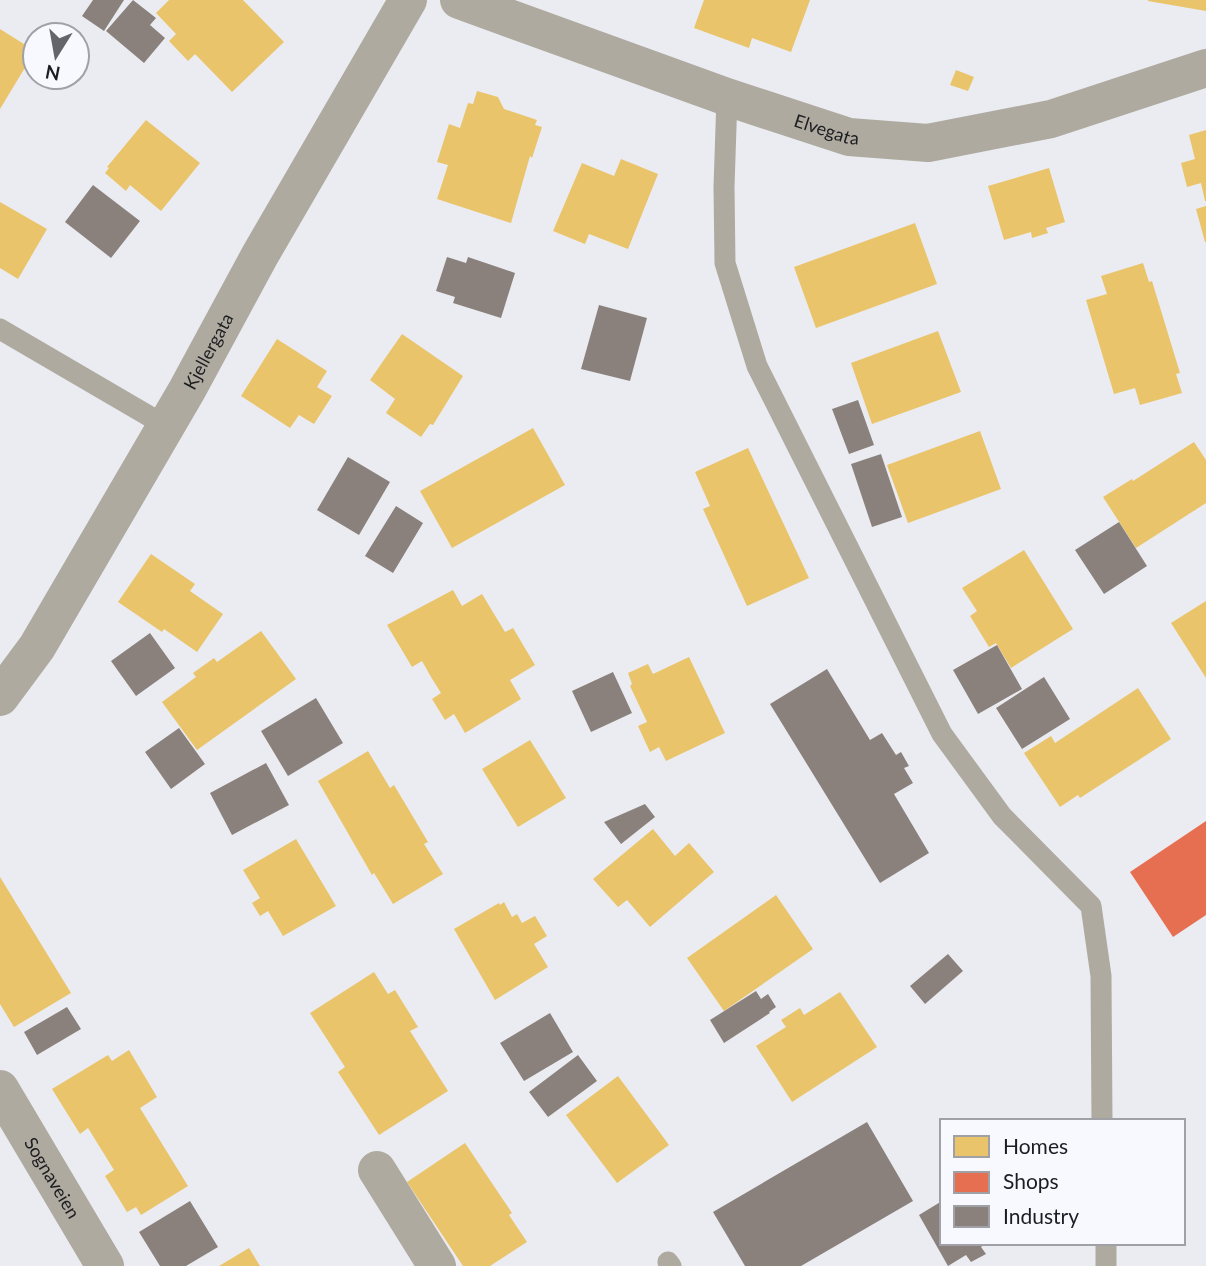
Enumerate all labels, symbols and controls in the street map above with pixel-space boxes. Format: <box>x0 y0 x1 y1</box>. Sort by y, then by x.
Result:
north arrow <box>21 21 91 91</box>
text: N <box>43 60 62 86</box>
street label: Elvegata <box>792 109 860 149</box>
street label: Kjellergata <box>178 309 238 393</box>
legend <box>940 1119 1185 1245</box>
street label: Sognaveien <box>20 1133 85 1222</box>
text: Homes <box>1003 1133 1068 1158</box>
text: Shops <box>1003 1168 1059 1193</box>
text: Industry <box>1003 1203 1079 1228</box>

